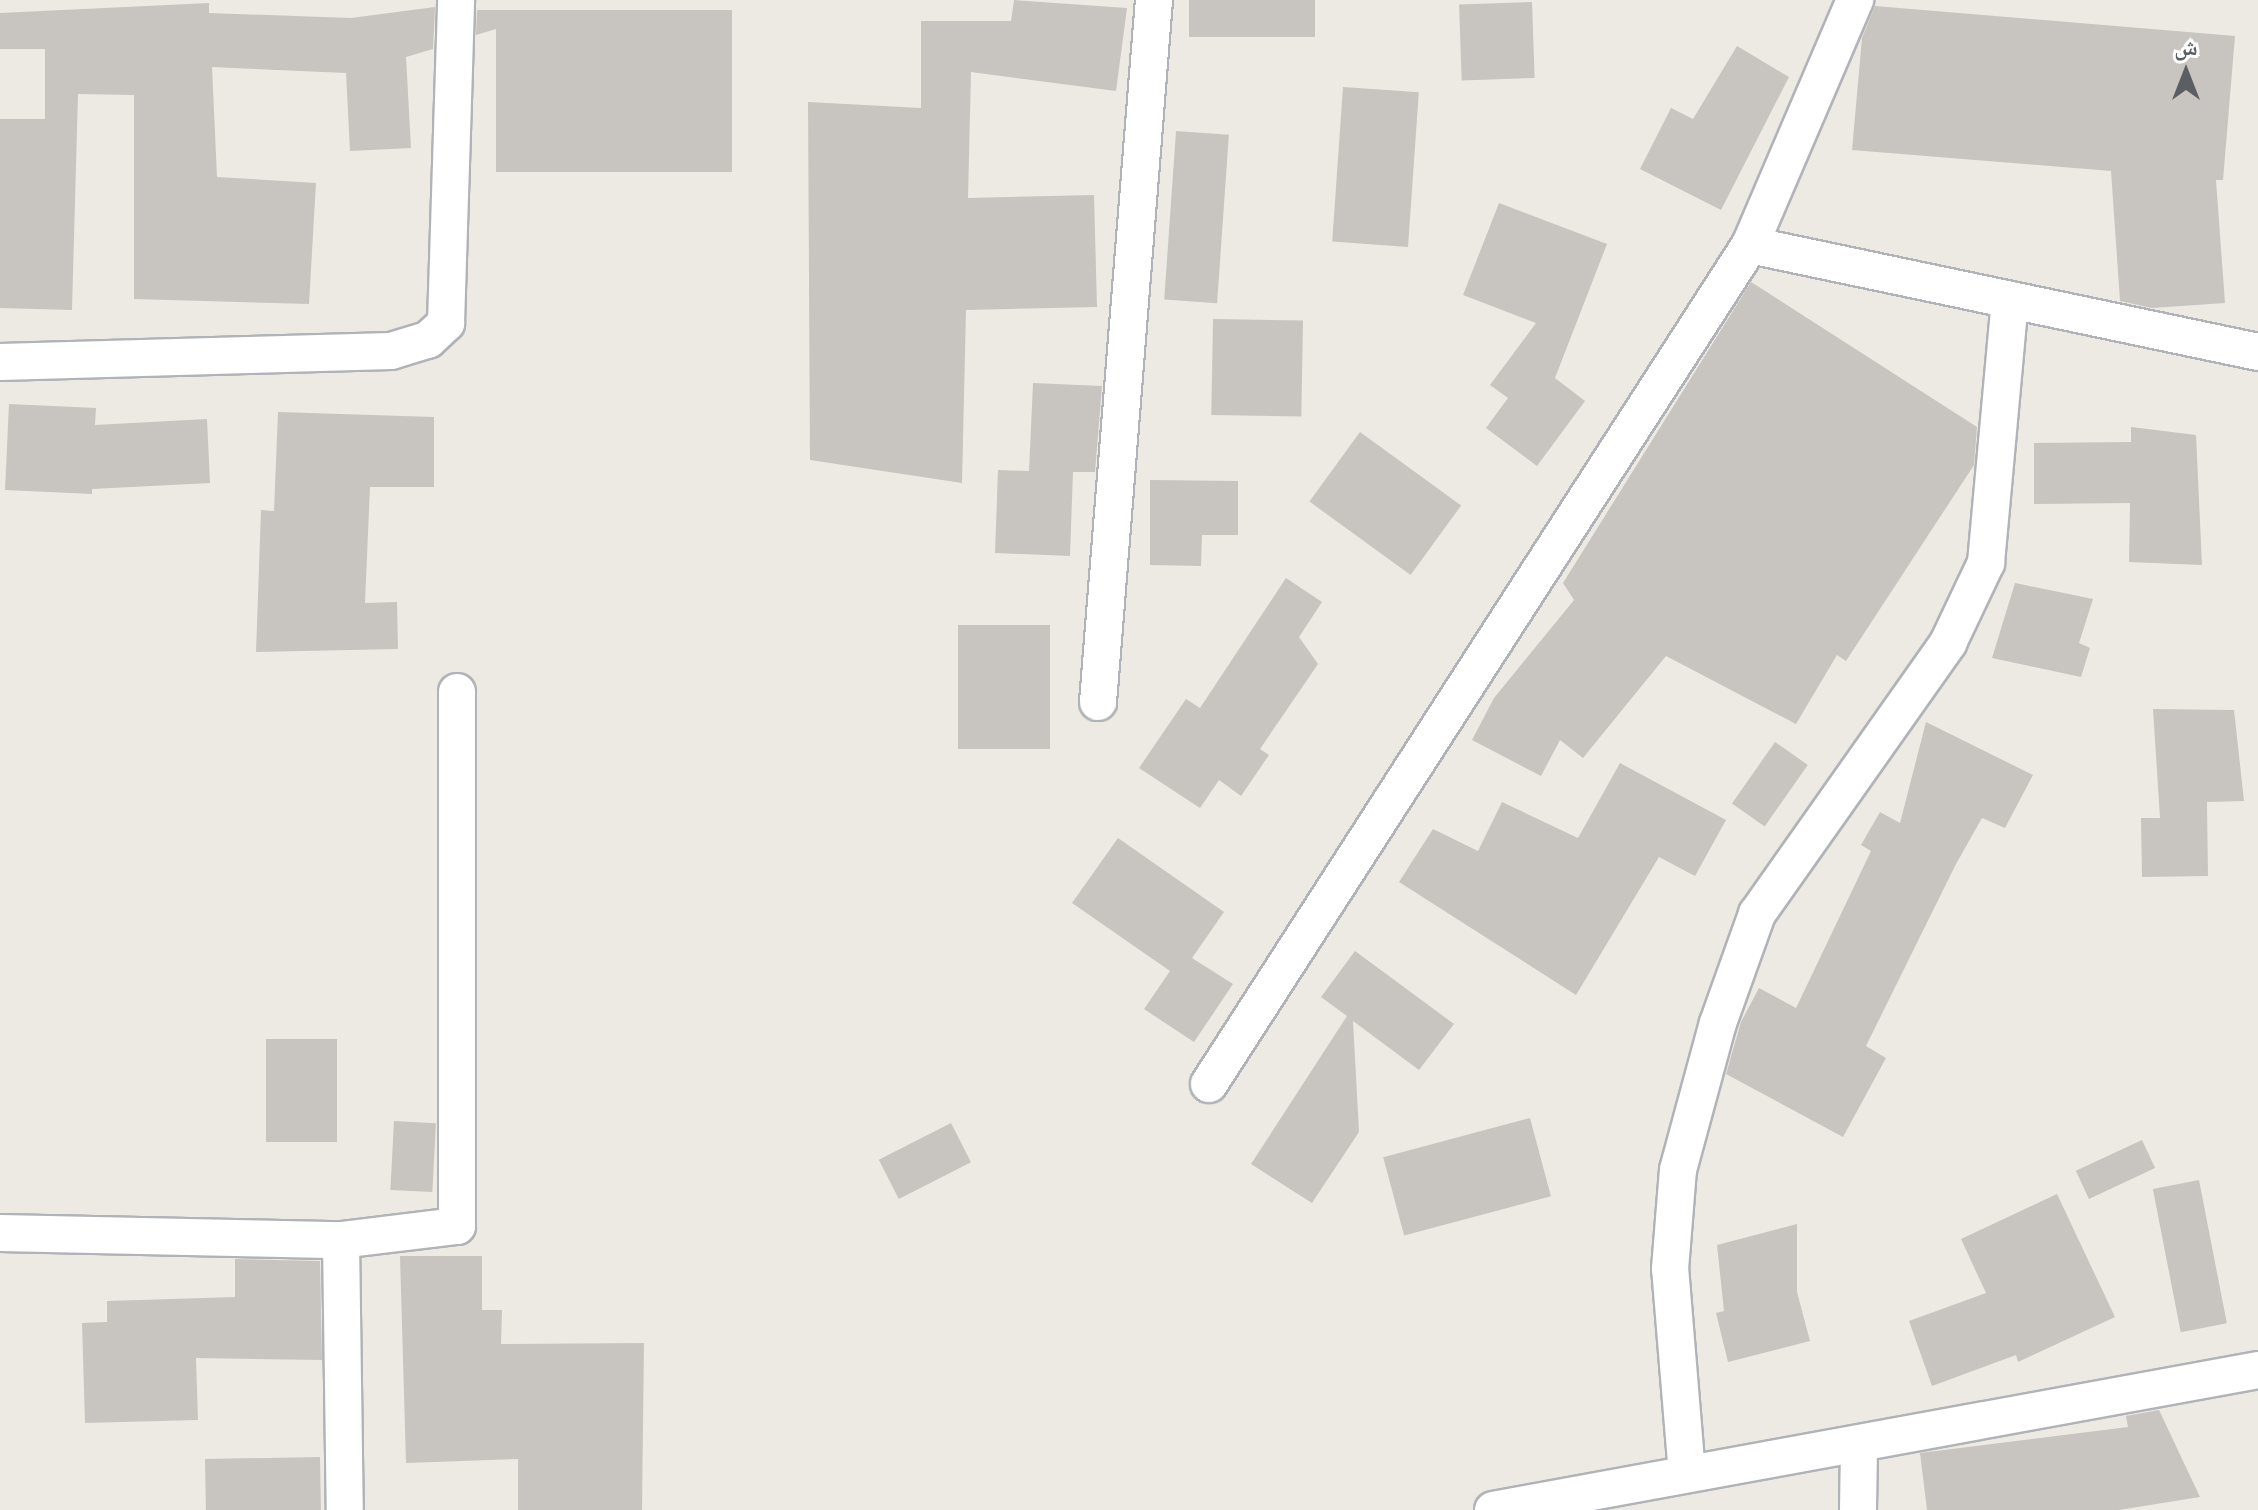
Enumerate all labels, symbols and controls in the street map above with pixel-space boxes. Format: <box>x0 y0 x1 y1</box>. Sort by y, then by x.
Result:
north arrow <box>2146 32 2226 112</box>
text: ش <box>2174 35 2198 60</box>

